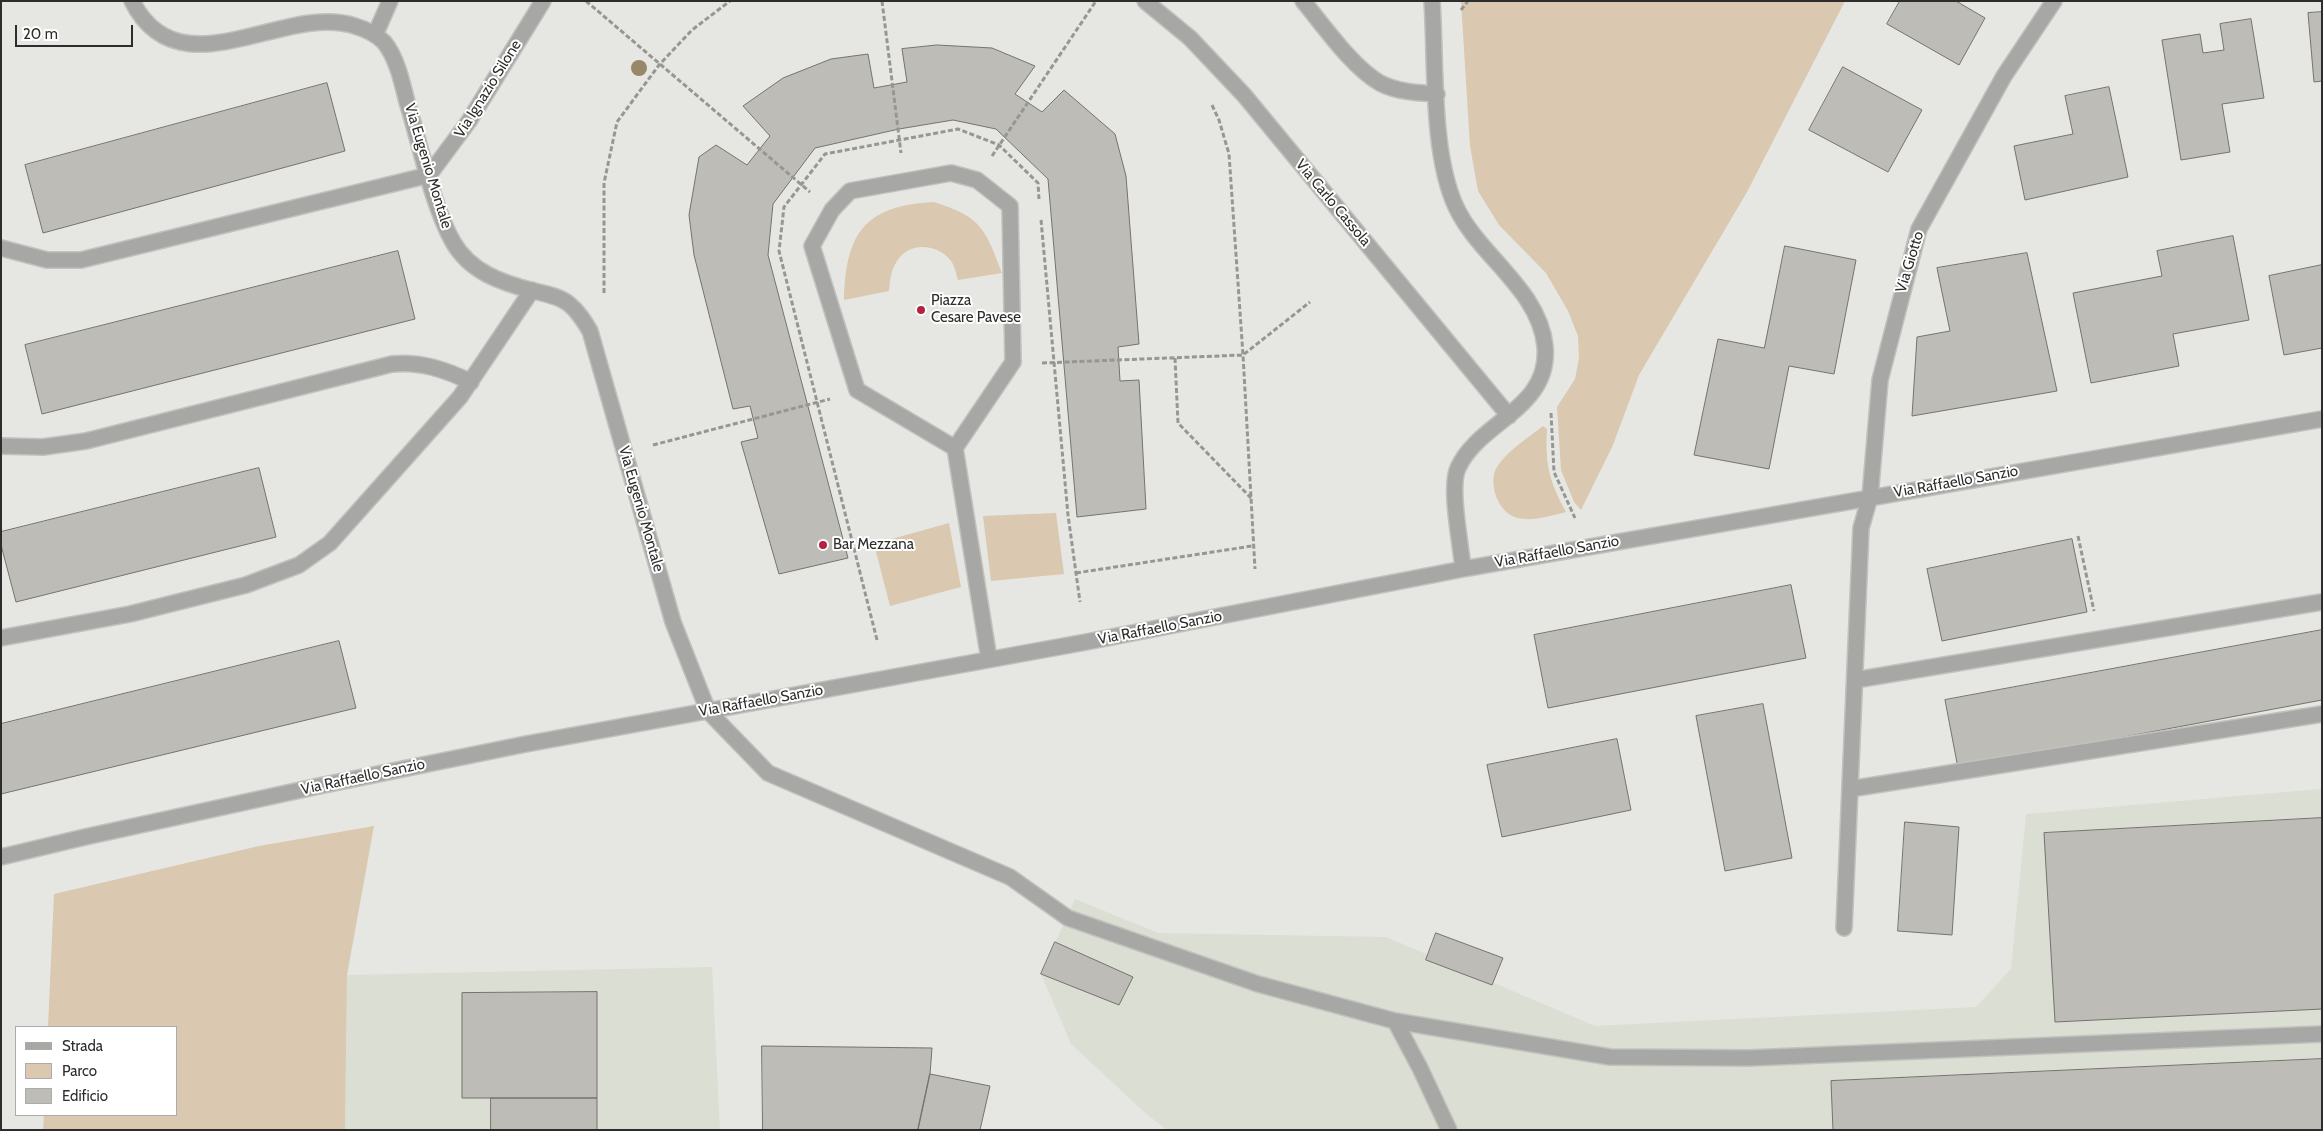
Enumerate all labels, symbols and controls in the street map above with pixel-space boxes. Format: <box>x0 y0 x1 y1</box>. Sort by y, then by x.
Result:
scale bar <box>18 15 135 47</box>
text: 20 m <box>23 25 58 43</box>
street label: Via Ignazio Silone <box>451 37 525 141</box>
street label: Via Eugenio Montale <box>400 101 456 231</box>
street label: Via Carlo Cassola <box>1291 156 1375 250</box>
street label: Via Giotto <box>1892 229 1928 295</box>
place label: Piazza Cesare Pavese <box>931 292 1021 327</box>
marker: Piazza Cesare Pavese <box>915 304 927 316</box>
street label: Via Eugenio Montale <box>614 444 668 574</box>
street label: Via Raffaello Sanzio <box>1892 462 2020 502</box>
street label: Via Raffaello Sanzio <box>1493 532 1621 572</box>
place label: Bar Mezzana <box>833 536 914 554</box>
marker: Bar Mezzana <box>817 539 829 551</box>
street label: Via Raffaello Sanzio <box>1097 607 1223 649</box>
street label: Via Raffaello Sanzio <box>697 681 825 721</box>
street label: Via Raffaello Sanzio <box>300 755 426 799</box>
legend <box>15 1026 178 1116</box>
text: Strada <box>62 1037 103 1055</box>
text: Parco <box>62 1062 97 1080</box>
text: Edificio <box>62 1087 108 1105</box>

